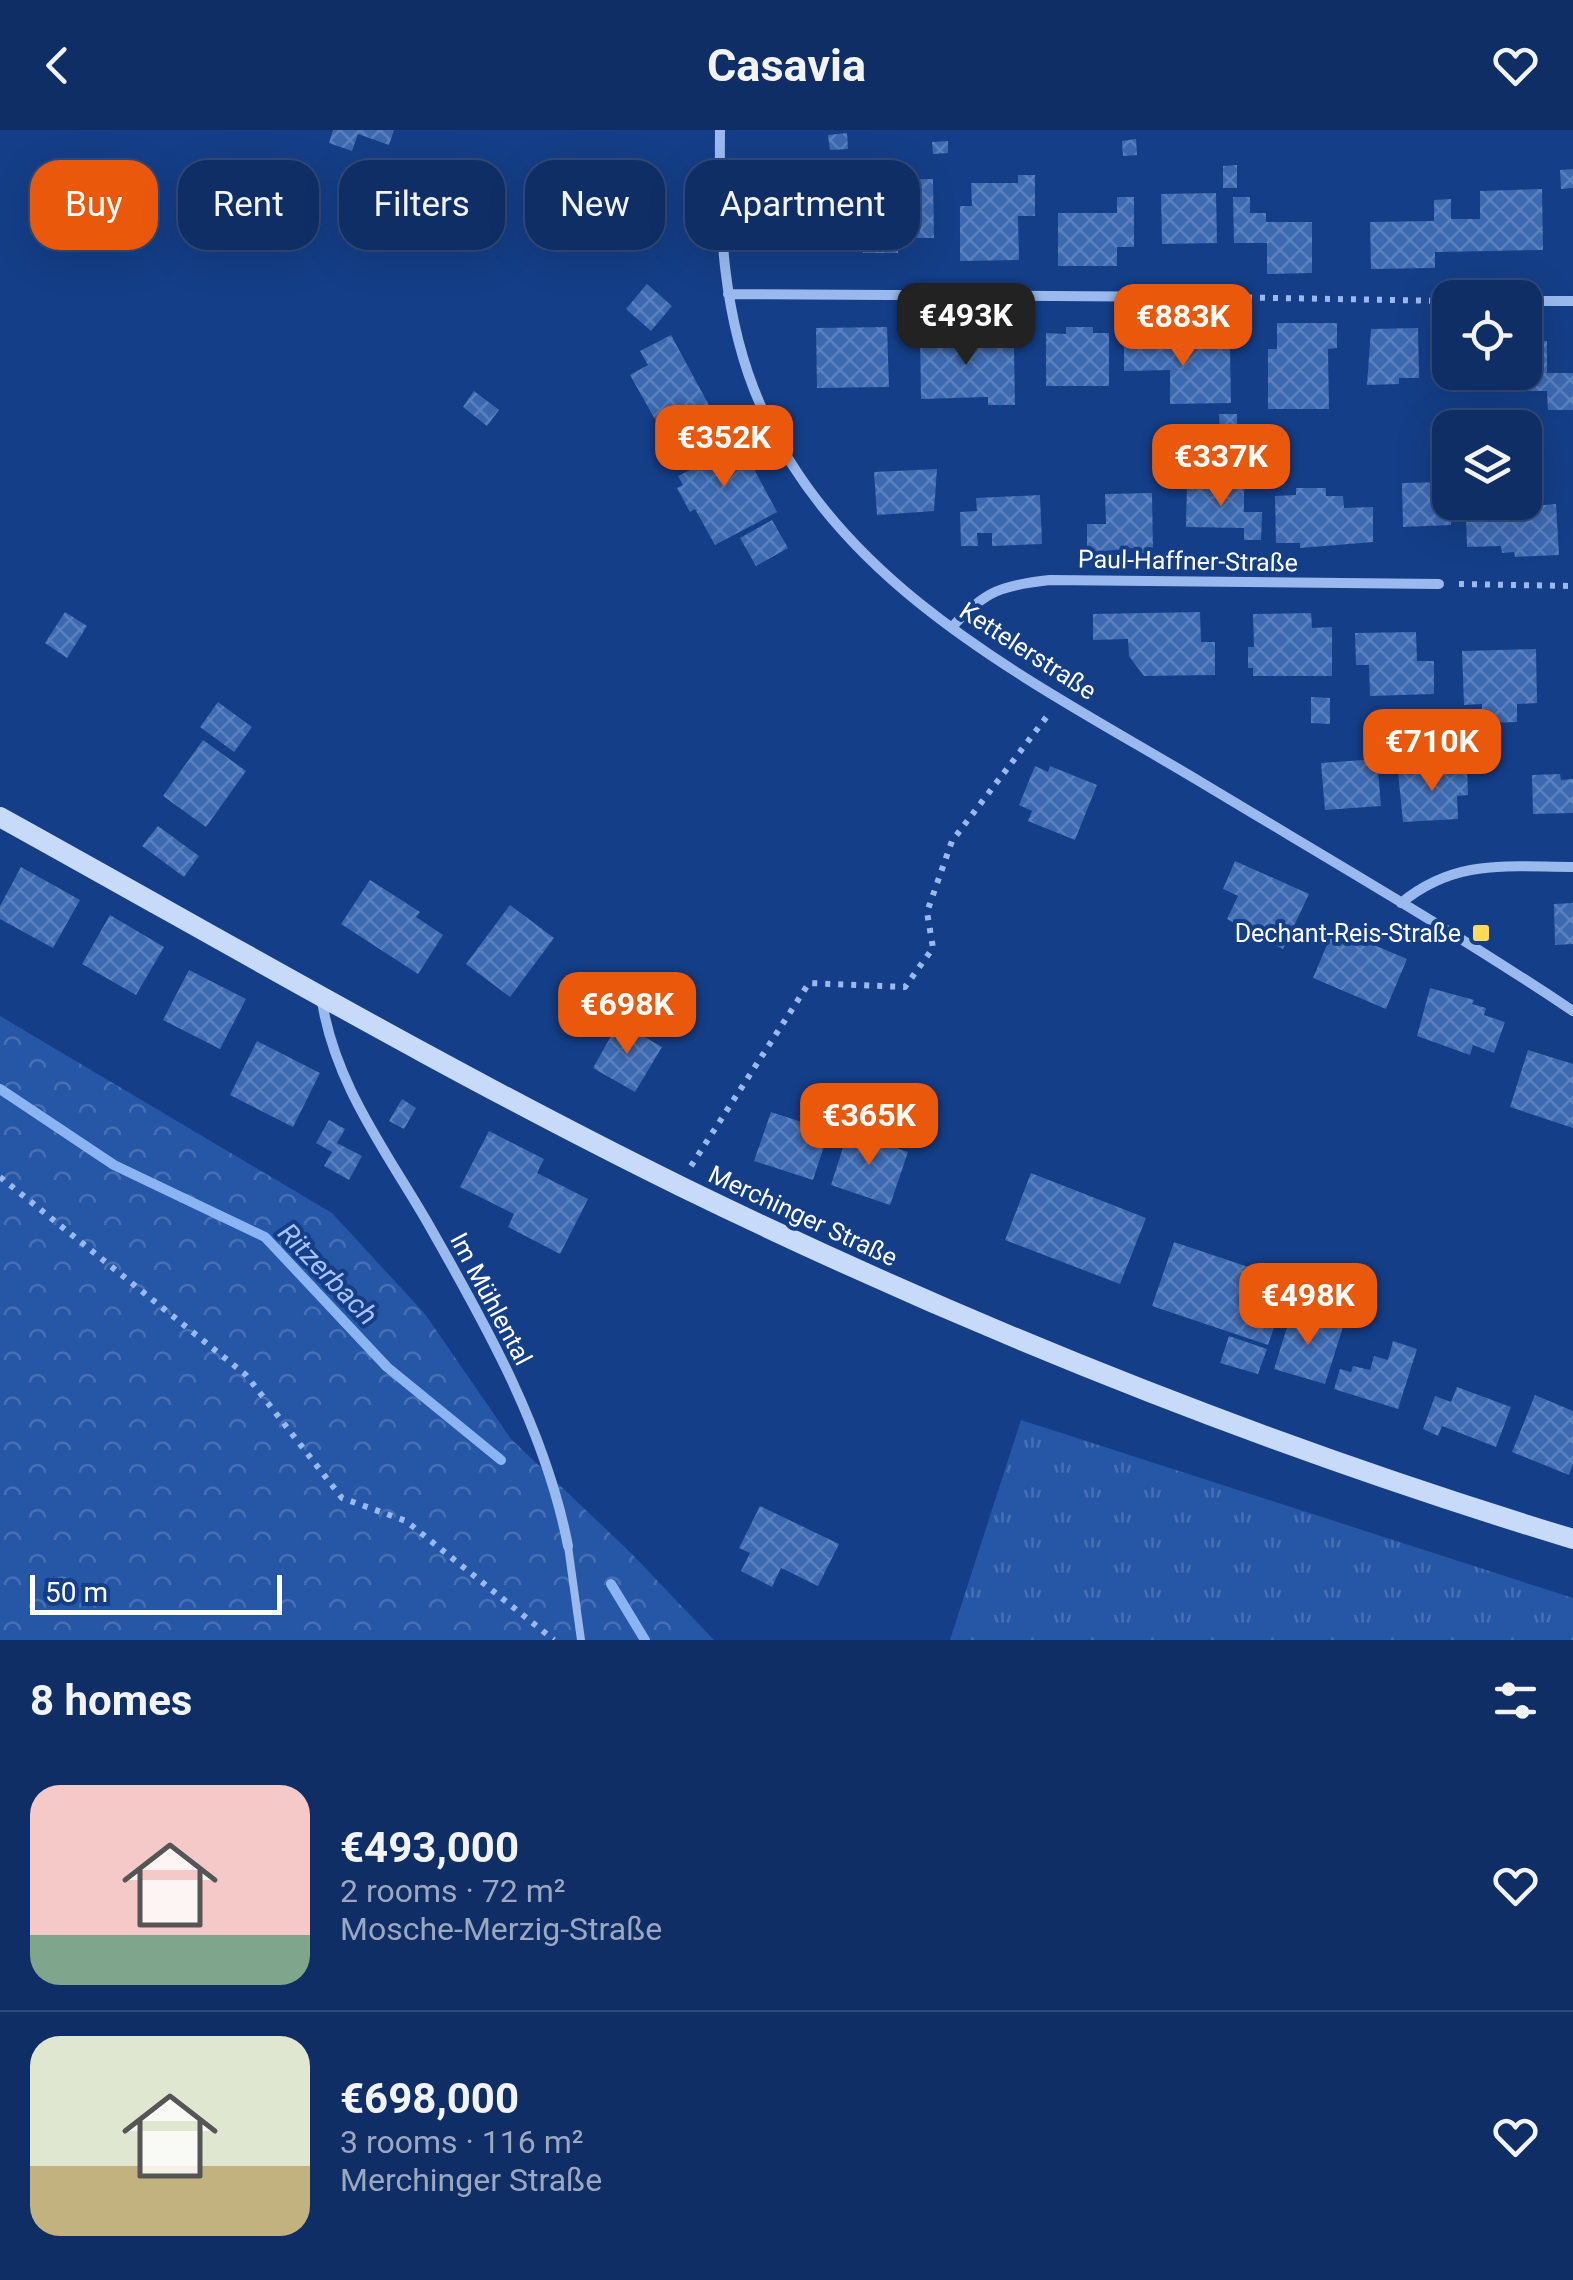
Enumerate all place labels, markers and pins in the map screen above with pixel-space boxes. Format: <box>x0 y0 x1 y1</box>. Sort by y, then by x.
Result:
pin: €493K <box>896 283 1036 368</box>
pin: €883K <box>1113 284 1253 369</box>
pin: €352K <box>654 405 794 490</box>
pin: €337K <box>1151 424 1291 509</box>
pin: €710K <box>1362 709 1502 794</box>
place label: Dechant-Reis-Straße <box>1235 919 1461 948</box>
marker: Dechant-Reis-Straße <box>1470 922 1492 944</box>
pin: €698K <box>557 972 697 1057</box>
pin: €365K <box>799 1083 939 1168</box>
pin: €498K <box>1238 1263 1378 1348</box>

